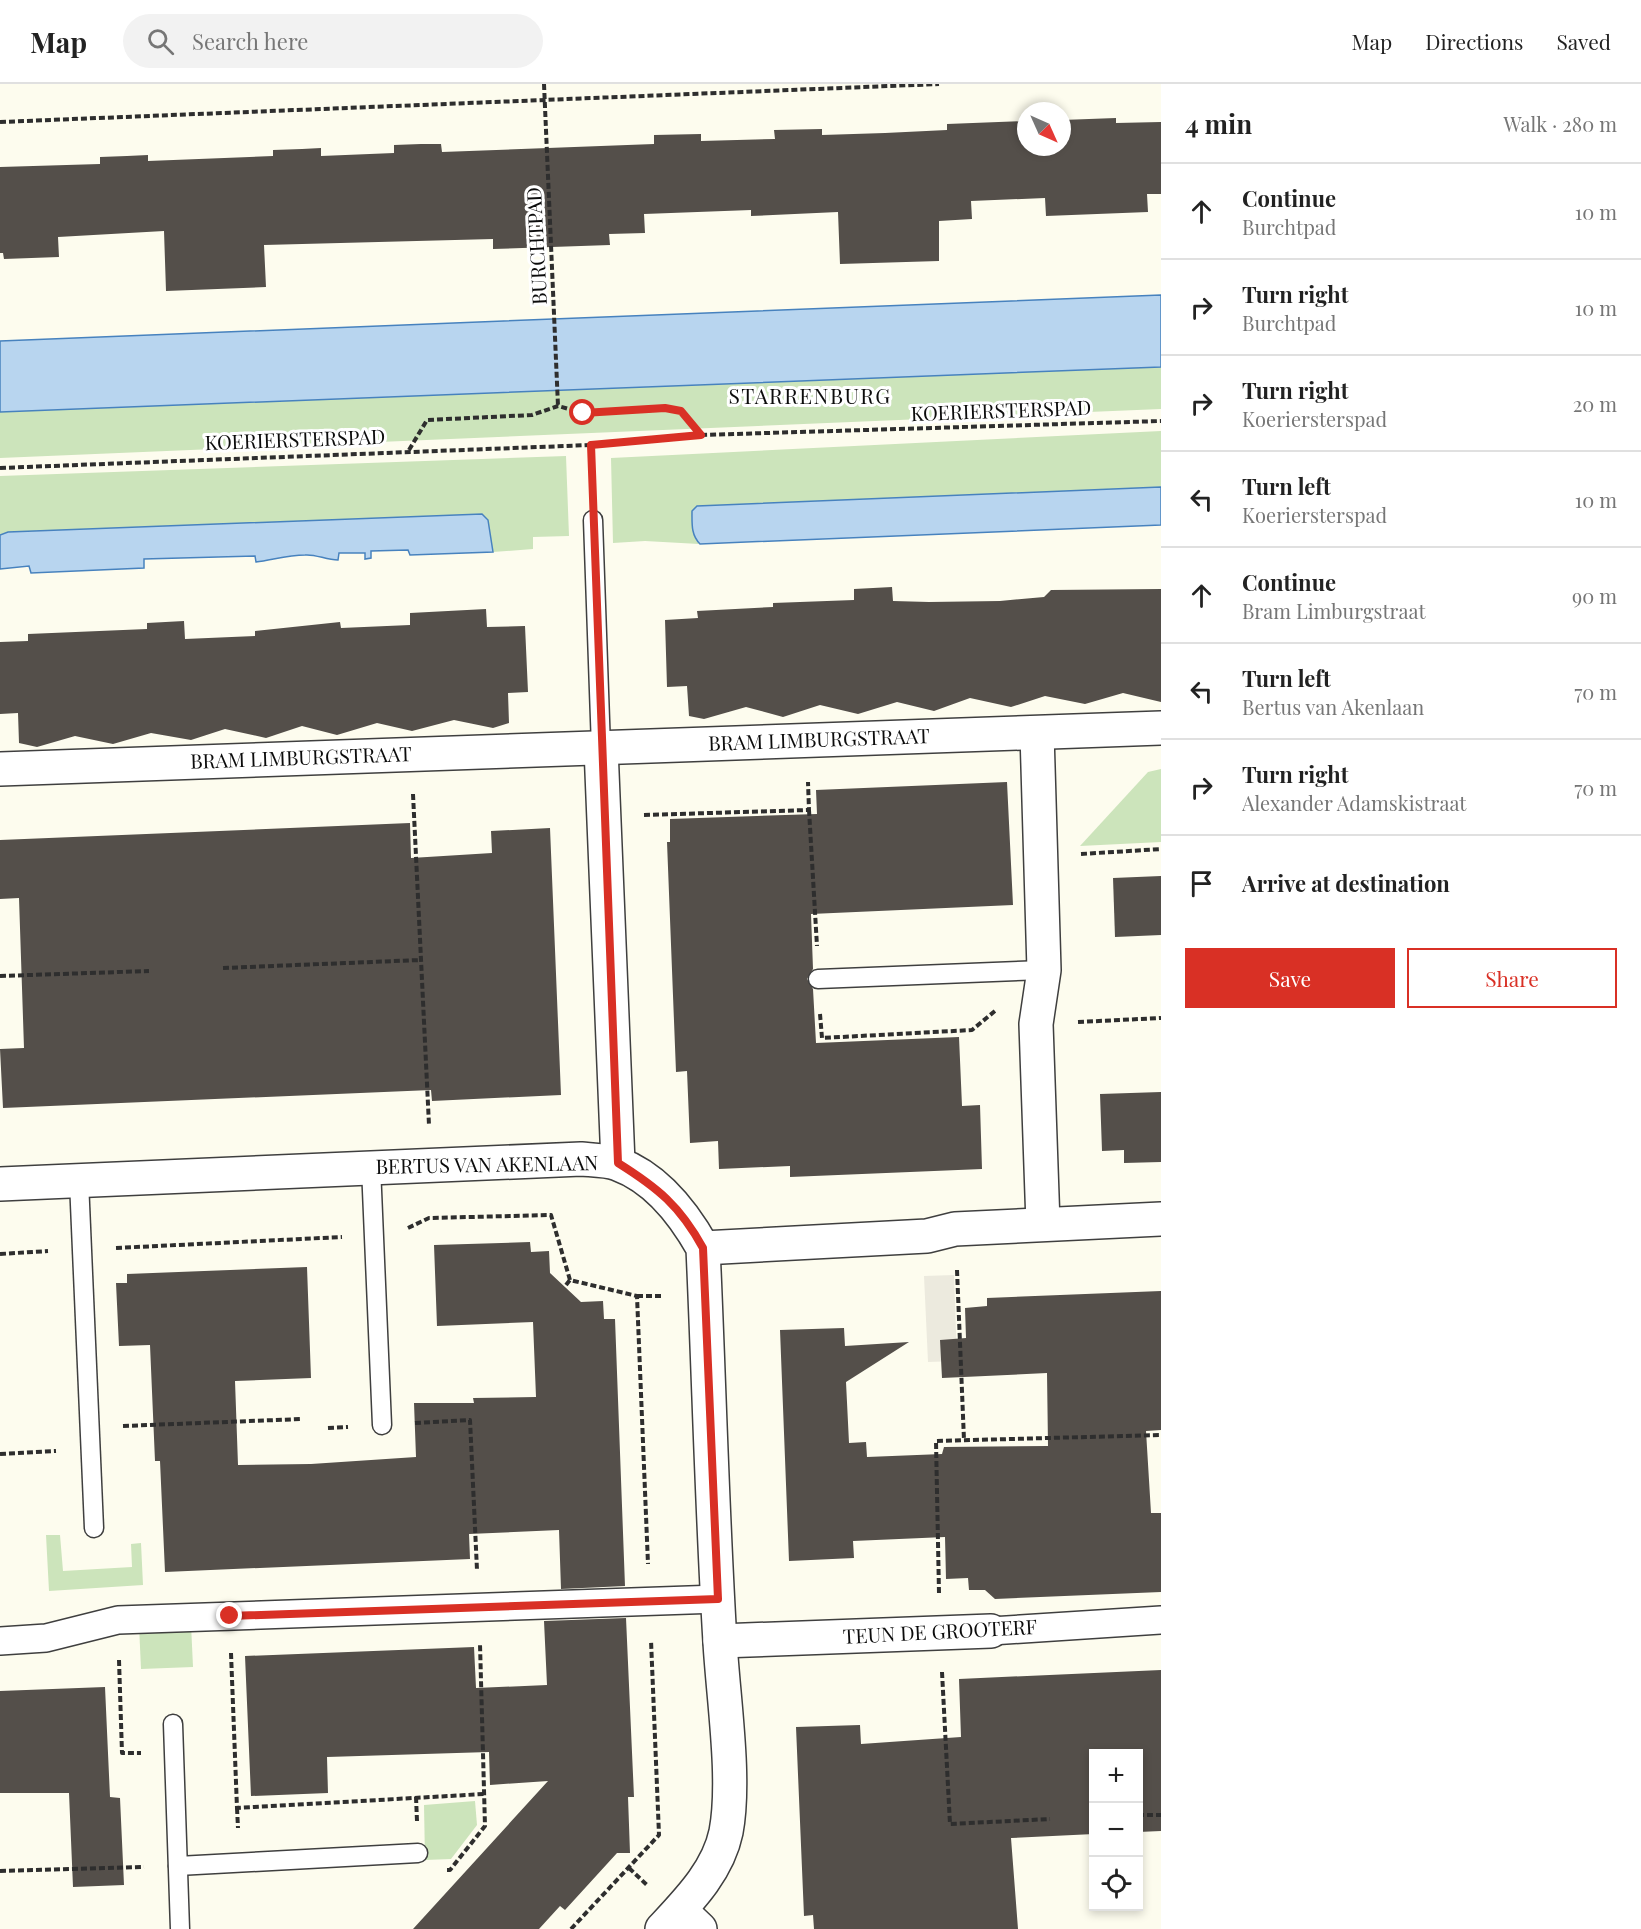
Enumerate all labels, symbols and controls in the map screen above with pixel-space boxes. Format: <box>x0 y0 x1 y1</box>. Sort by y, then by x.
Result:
search box <box>123 14 543 68</box>
text: Map <box>30 23 87 60</box>
icon: search <box>144 25 177 58</box>
text: Search here <box>192 26 308 56</box>
text: Map <box>1351 27 1392 55</box>
text: Directions <box>1425 27 1523 55</box>
text: Saved <box>1556 27 1611 55</box>
north arrow <box>1017 102 1071 156</box>
text: 4 min <box>1185 106 1252 141</box>
text: Walk · 280 m <box>1504 110 1617 137</box>
text: Continue <box>1242 183 1336 213</box>
street label: BURCHTPAD <box>519 187 552 306</box>
icon: ahead <box>1185 195 1218 228</box>
text: 10 m <box>1575 198 1617 225</box>
text: Burchtpad <box>1242 213 1336 240</box>
text: Turn right <box>1242 279 1348 309</box>
icon: right <box>1185 291 1218 324</box>
text: 10 m <box>1575 294 1617 321</box>
text: Burchtpad <box>1242 309 1336 336</box>
text: Turn right <box>1242 375 1348 405</box>
district label: STARRENBURG <box>728 381 892 409</box>
icon: right <box>1185 387 1218 420</box>
text: 20 m <box>1573 390 1617 417</box>
street label: KOERIERSTERSPAD <box>910 393 1092 426</box>
route start <box>569 399 595 425</box>
text: Koeriersterspad <box>1242 405 1387 432</box>
street label: KOERIERSTERSPAD <box>204 422 386 455</box>
text: Turn left <box>1242 471 1331 501</box>
icon: left <box>1185 483 1218 516</box>
text: 10 m <box>1575 486 1617 513</box>
text: Koeriersterspad <box>1242 501 1387 528</box>
text: Continue <box>1242 567 1336 597</box>
icon: ahead <box>1185 579 1218 612</box>
text: 90 m <box>1572 582 1617 609</box>
text: Bram Limburgstraat <box>1242 597 1426 624</box>
text: Turn left <box>1242 663 1331 693</box>
icon: left <box>1185 675 1218 708</box>
text: 70 m <box>1574 678 1617 705</box>
text: Bertus van Akenlaan <box>1242 693 1424 720</box>
street label: BRAM LIMBURGSTRAAT <box>708 721 930 756</box>
street label: BRAM LIMBURGSTRAAT <box>190 739 412 774</box>
text: Turn right <box>1242 759 1348 789</box>
icon: right <box>1185 771 1218 804</box>
text: 70 m <box>1574 774 1617 801</box>
text: Alexander Adamskistraat <box>1242 789 1466 816</box>
icon: arrive <box>1185 867 1218 900</box>
text: Arrive at destination <box>1242 868 1450 898</box>
button: Save <box>1185 948 1395 1008</box>
button: Share <box>1407 948 1617 1008</box>
street label: BERTUS VAN AKENLAAN <box>375 1148 599 1179</box>
route end <box>216 1602 242 1628</box>
street label: TEUN DE GROOTERF <box>842 1612 1038 1649</box>
map controls <box>1089 1749 1143 1911</box>
button: + <box>1089 1749 1143 1803</box>
button: − <box>1089 1803 1143 1857</box>
button: locate <box>1089 1857 1143 1911</box>

